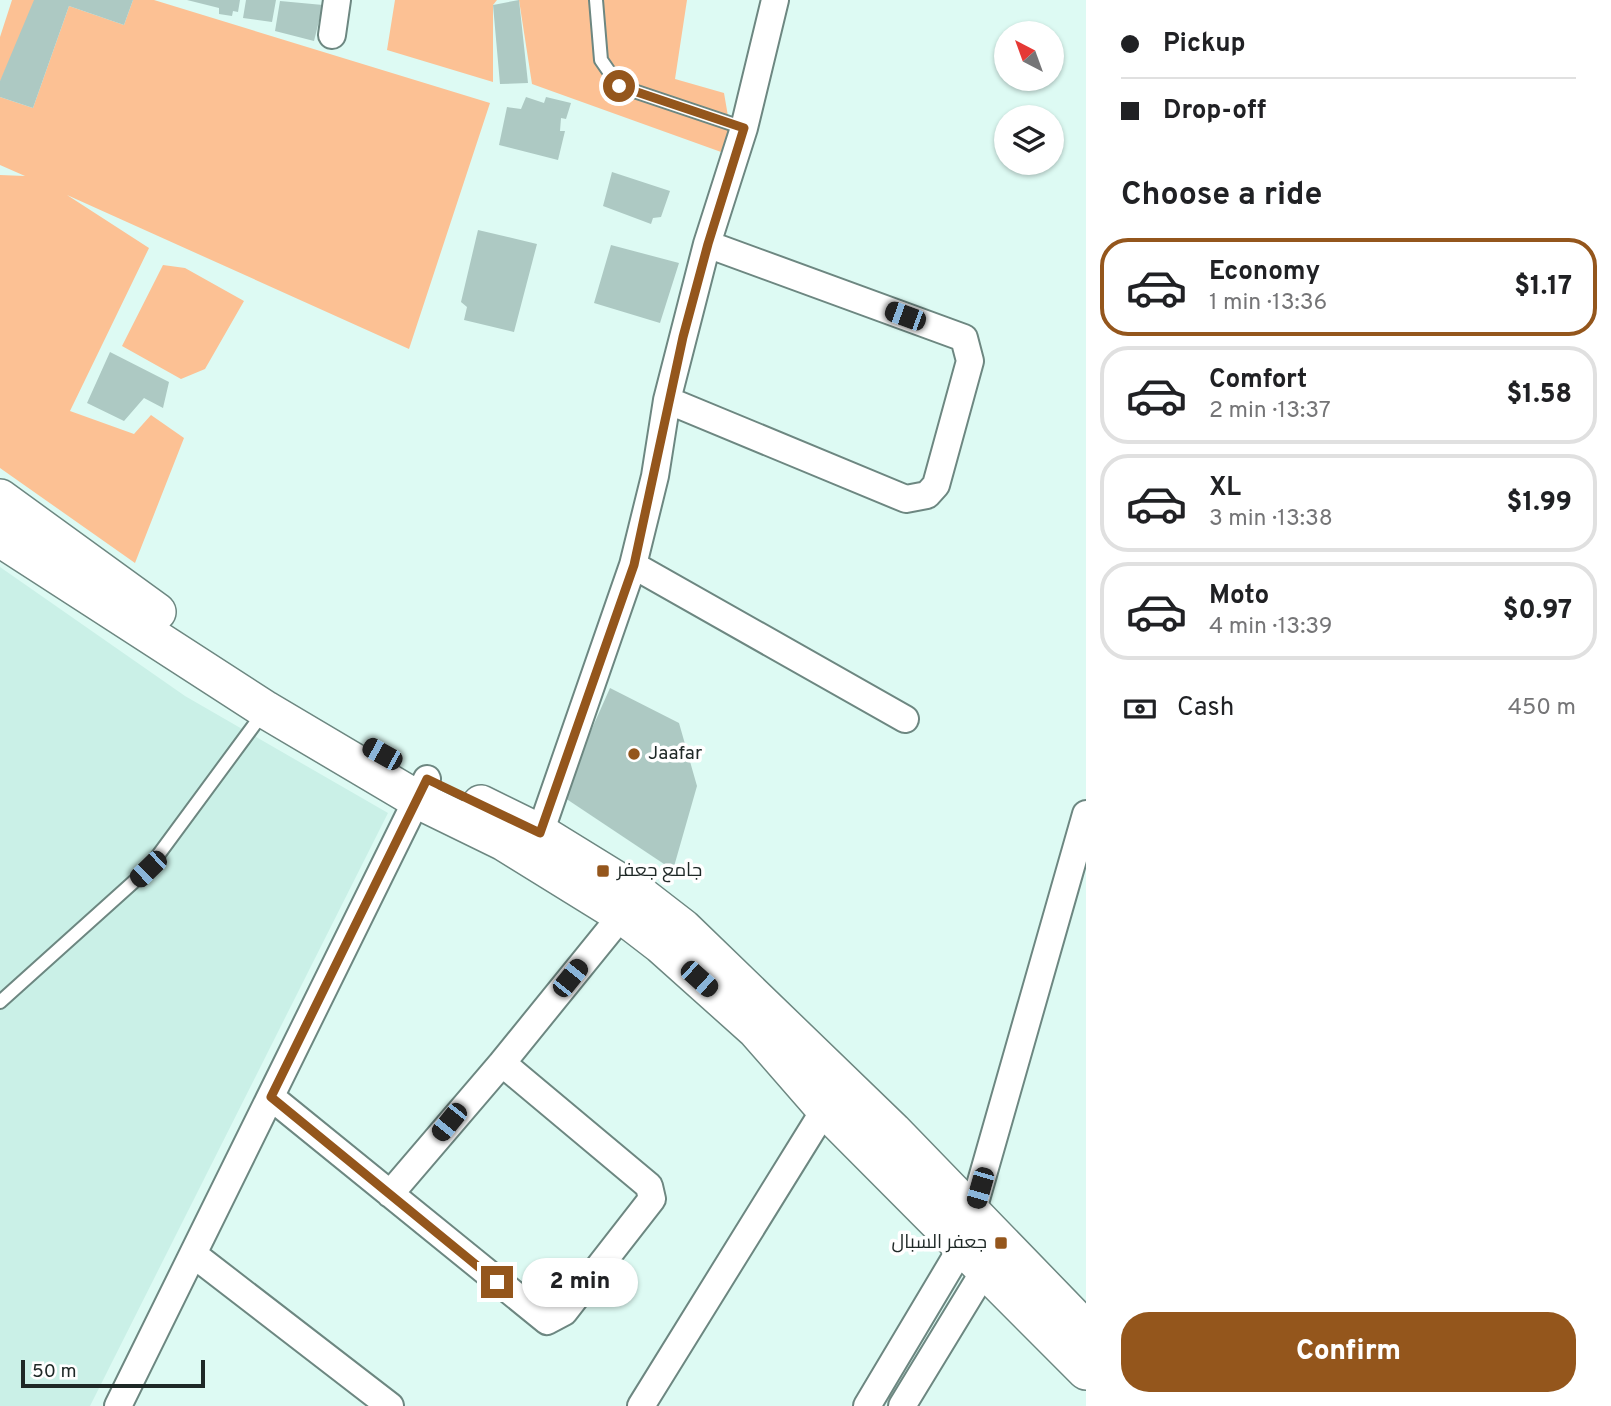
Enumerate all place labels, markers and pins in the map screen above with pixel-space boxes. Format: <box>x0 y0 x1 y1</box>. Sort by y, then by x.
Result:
place label: Jaafar <box>648 742 703 766</box>
marker: Jaafar <box>626 746 642 762</box>
place label: جامع جعفر <box>616 859 702 883</box>
marker: جامع جعفر <box>595 863 611 879</box>
place label: جعفر السبال <box>892 1231 987 1255</box>
marker: جعفر السبال <box>993 1235 1009 1251</box>

